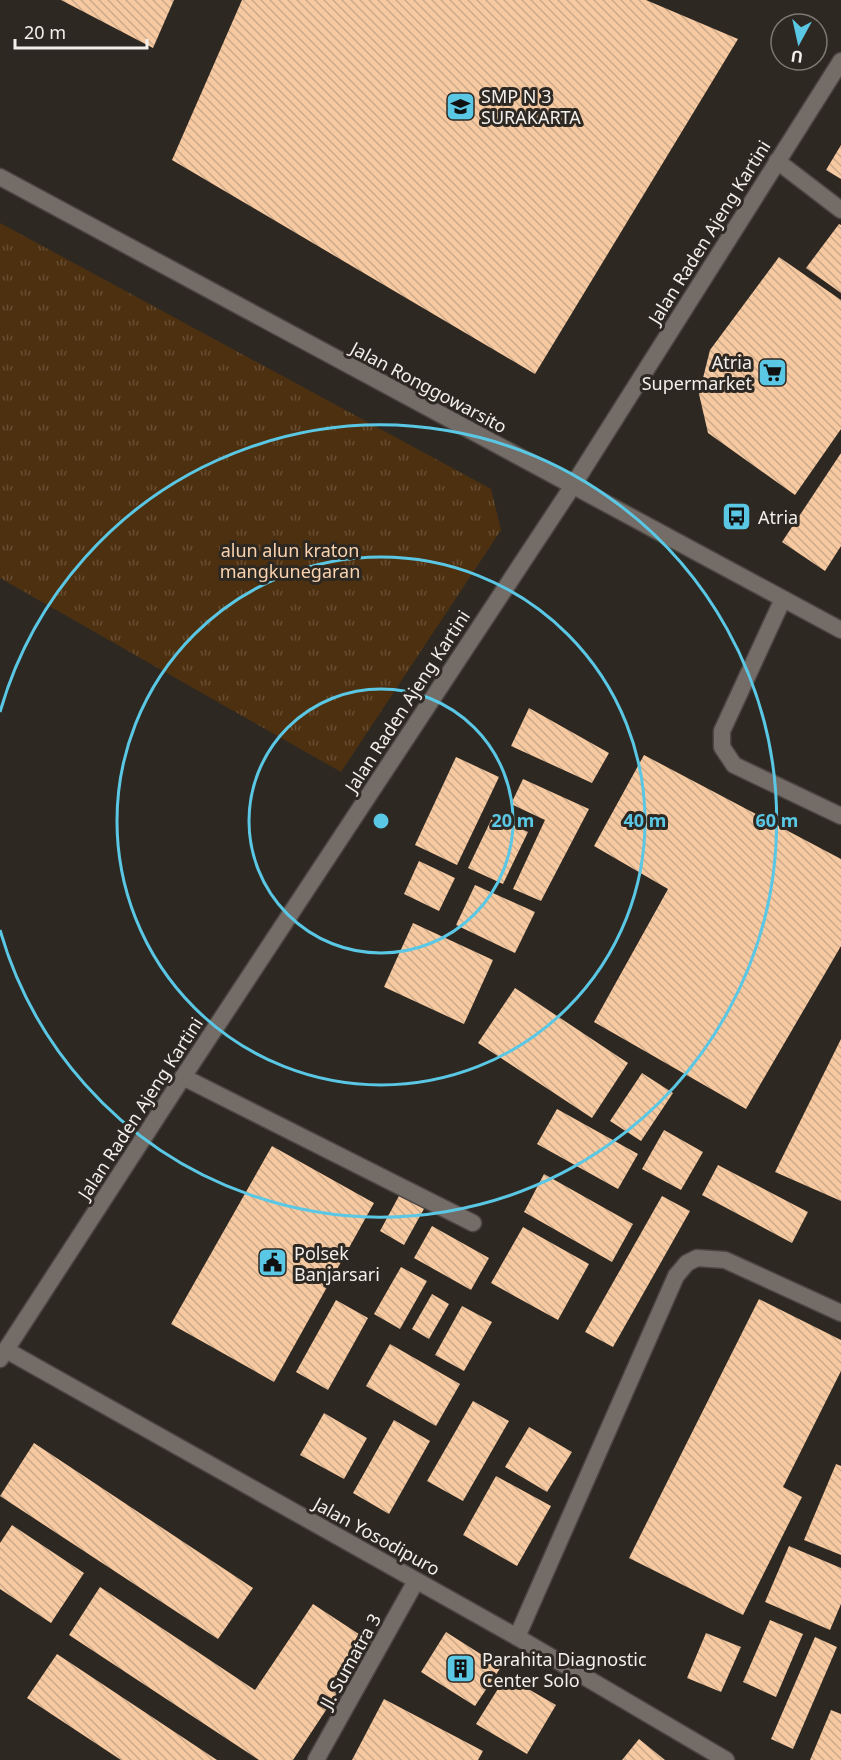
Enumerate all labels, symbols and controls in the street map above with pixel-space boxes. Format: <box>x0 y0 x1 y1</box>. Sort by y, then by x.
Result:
scale bar <box>15 12 147 50</box>
north arrow <box>769 12 829 72</box>
text: 20 m <box>24 20 66 44</box>
text: U <box>789 45 804 69</box>
place label: SMP N 3 SURAKARTA <box>481 84 581 129</box>
school or university icon: SMP N 3 SURAKARTA <box>444 90 476 122</box>
street label: Jalan Raden Ajeng Kartini <box>641 135 776 330</box>
street label: Jalan Ronggowarsito <box>345 335 511 438</box>
place label: Atria Supermarket <box>642 350 752 395</box>
supermarket icon: Atria Supermarket <box>757 356 789 388</box>
bus stop icon: Atria <box>721 501 753 533</box>
place label: Atria <box>758 505 798 529</box>
park label: alun alun kraton mangkunegaran <box>220 538 360 583</box>
street label: Jalan Raden Ajeng Kartini <box>338 605 475 798</box>
text: 20 m <box>492 808 534 832</box>
text: 40 m <box>624 808 666 832</box>
text: 60 m <box>756 808 798 832</box>
centre of rings <box>371 811 391 831</box>
street label: Jalan Raden Ajeng Kartini <box>71 1012 208 1205</box>
place label: Polsek Banjarsari <box>294 1241 380 1286</box>
public building icon: Polsek Banjarsari <box>257 1247 289 1279</box>
street label: Jalan Yosodipuro <box>308 1490 445 1581</box>
street label: Jl. Sumatra 3 <box>313 1609 386 1715</box>
place label: Parahita Diagnostic Center Solo <box>482 1647 647 1692</box>
building icon: Parahita Diagnostic Center Solo <box>445 1653 477 1685</box>

